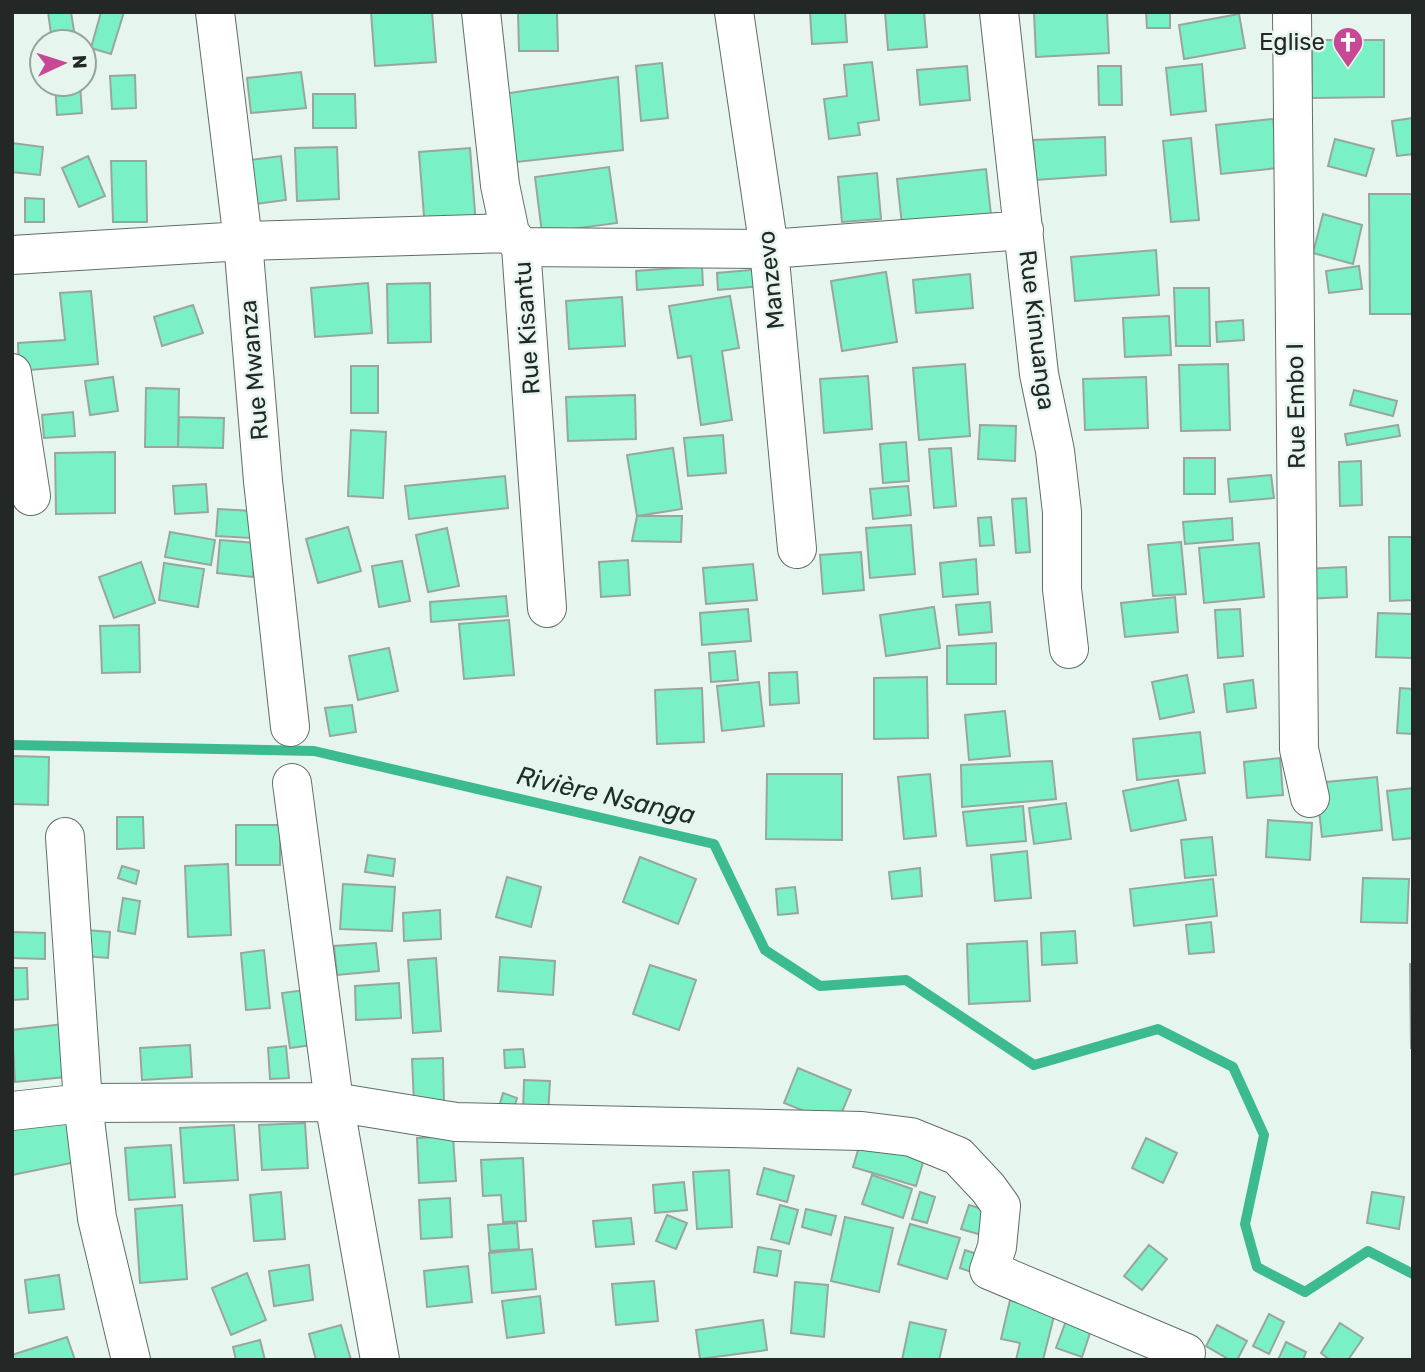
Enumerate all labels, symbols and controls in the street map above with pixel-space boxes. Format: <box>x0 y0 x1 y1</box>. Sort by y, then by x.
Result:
church icon: Eglise <box>1331 25 1365 69</box>
north arrow <box>28 28 98 98</box>
place label: Eglise <box>1259 28 1325 56</box>
text: N <box>68 54 91 69</box>
street label: Manzevo <box>752 230 790 330</box>
street label: Rue Kimuanga <box>1013 248 1061 412</box>
street label: Rue Kisantu <box>508 260 546 396</box>
street label: Rue Mwanza <box>234 299 274 441</box>
street label: Rue Embo I <box>1281 343 1311 469</box>
water label: Rivière Nsanga <box>514 760 698 831</box>

